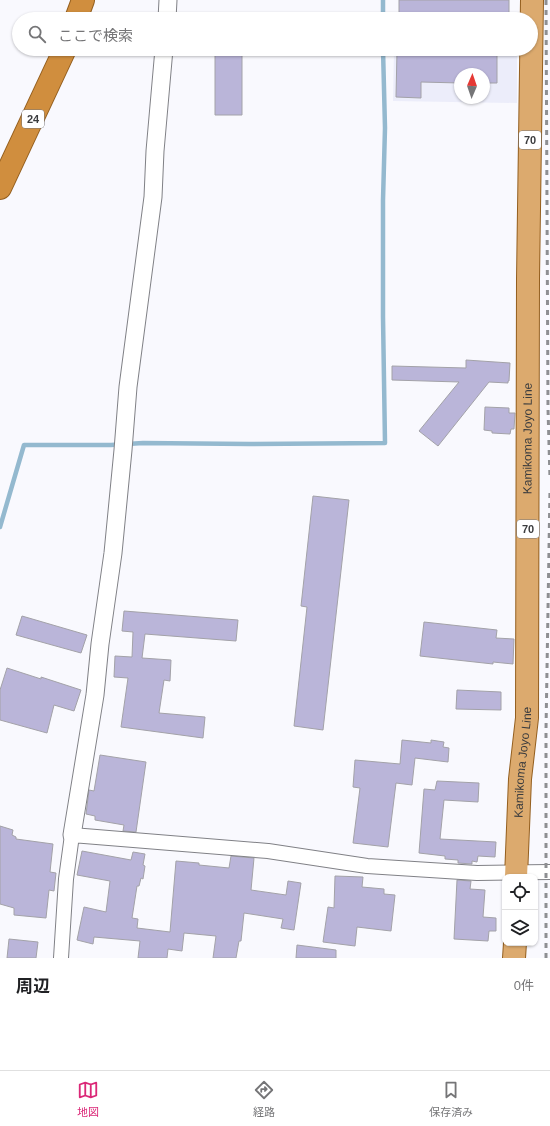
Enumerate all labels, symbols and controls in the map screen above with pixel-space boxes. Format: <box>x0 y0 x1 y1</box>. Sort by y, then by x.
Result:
search box <box>12 12 538 56</box>
icon: search <box>26 23 48 45</box>
text: ここで検索 <box>58 27 133 44</box>
north arrow <box>454 68 490 104</box>
road number: 24 <box>22 110 44 128</box>
road number: 70 <box>519 131 541 149</box>
street label: Kamikoma Joyo Line <box>521 382 535 494</box>
road number: 70 <box>517 520 539 538</box>
street label: Kamikoma Joyo Line <box>511 706 534 818</box>
map controls <box>502 874 538 946</box>
button: locate <box>502 874 538 910</box>
button: layers <box>502 910 538 946</box>
text: 周辺 <box>16 977 50 996</box>
text: 0件 <box>514 978 534 993</box>
tab: 地図 <box>77 1079 99 1119</box>
tab: 経路 <box>253 1079 275 1119</box>
tab: 保存済み <box>429 1079 473 1119</box>

